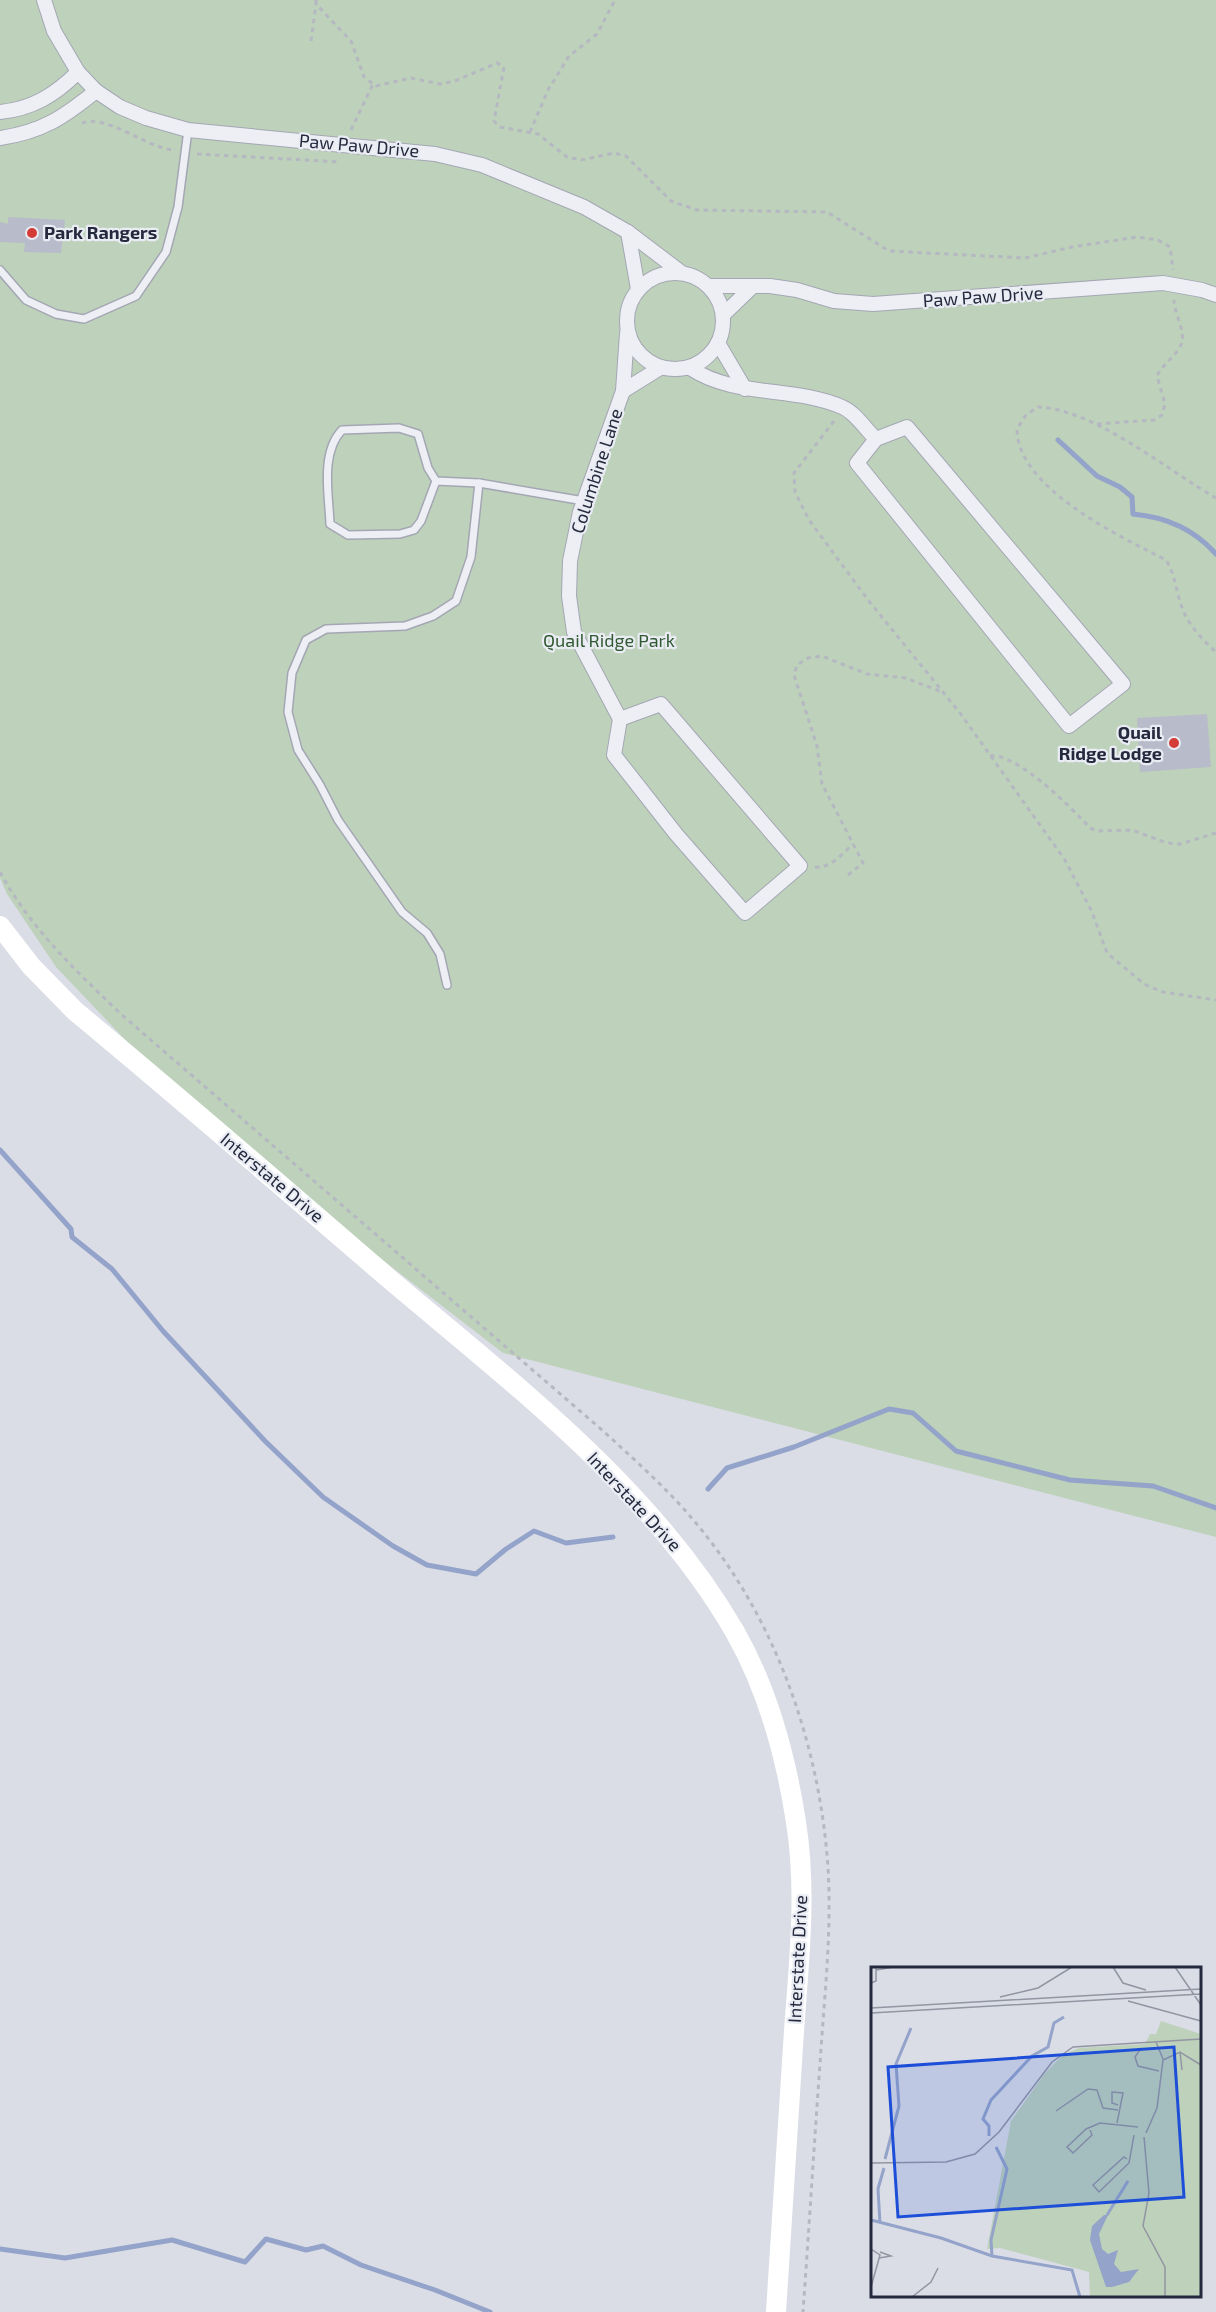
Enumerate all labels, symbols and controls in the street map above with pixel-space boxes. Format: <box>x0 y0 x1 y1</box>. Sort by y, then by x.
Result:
street label: Paw Paw Drive <box>298 129 420 161</box>
place label: Park Rangers <box>44 221 157 243</box>
marker: Park Rangers <box>25 226 39 240</box>
street label: Paw Paw Drive <box>922 281 1044 311</box>
street label: Columbine Lane <box>566 405 627 536</box>
park label: Quail Ridge Park <box>543 629 675 651</box>
place label: Quail Ridge Lodge <box>1059 721 1162 764</box>
marker: Quail Ridge Lodge <box>1167 736 1181 750</box>
street label: Interstate Drive <box>217 1128 329 1227</box>
street label: Interstate Drive <box>583 1447 686 1556</box>
street label: Interstate Drive <box>783 1894 811 2023</box>
inset map <box>871 1967 1201 2297</box>

